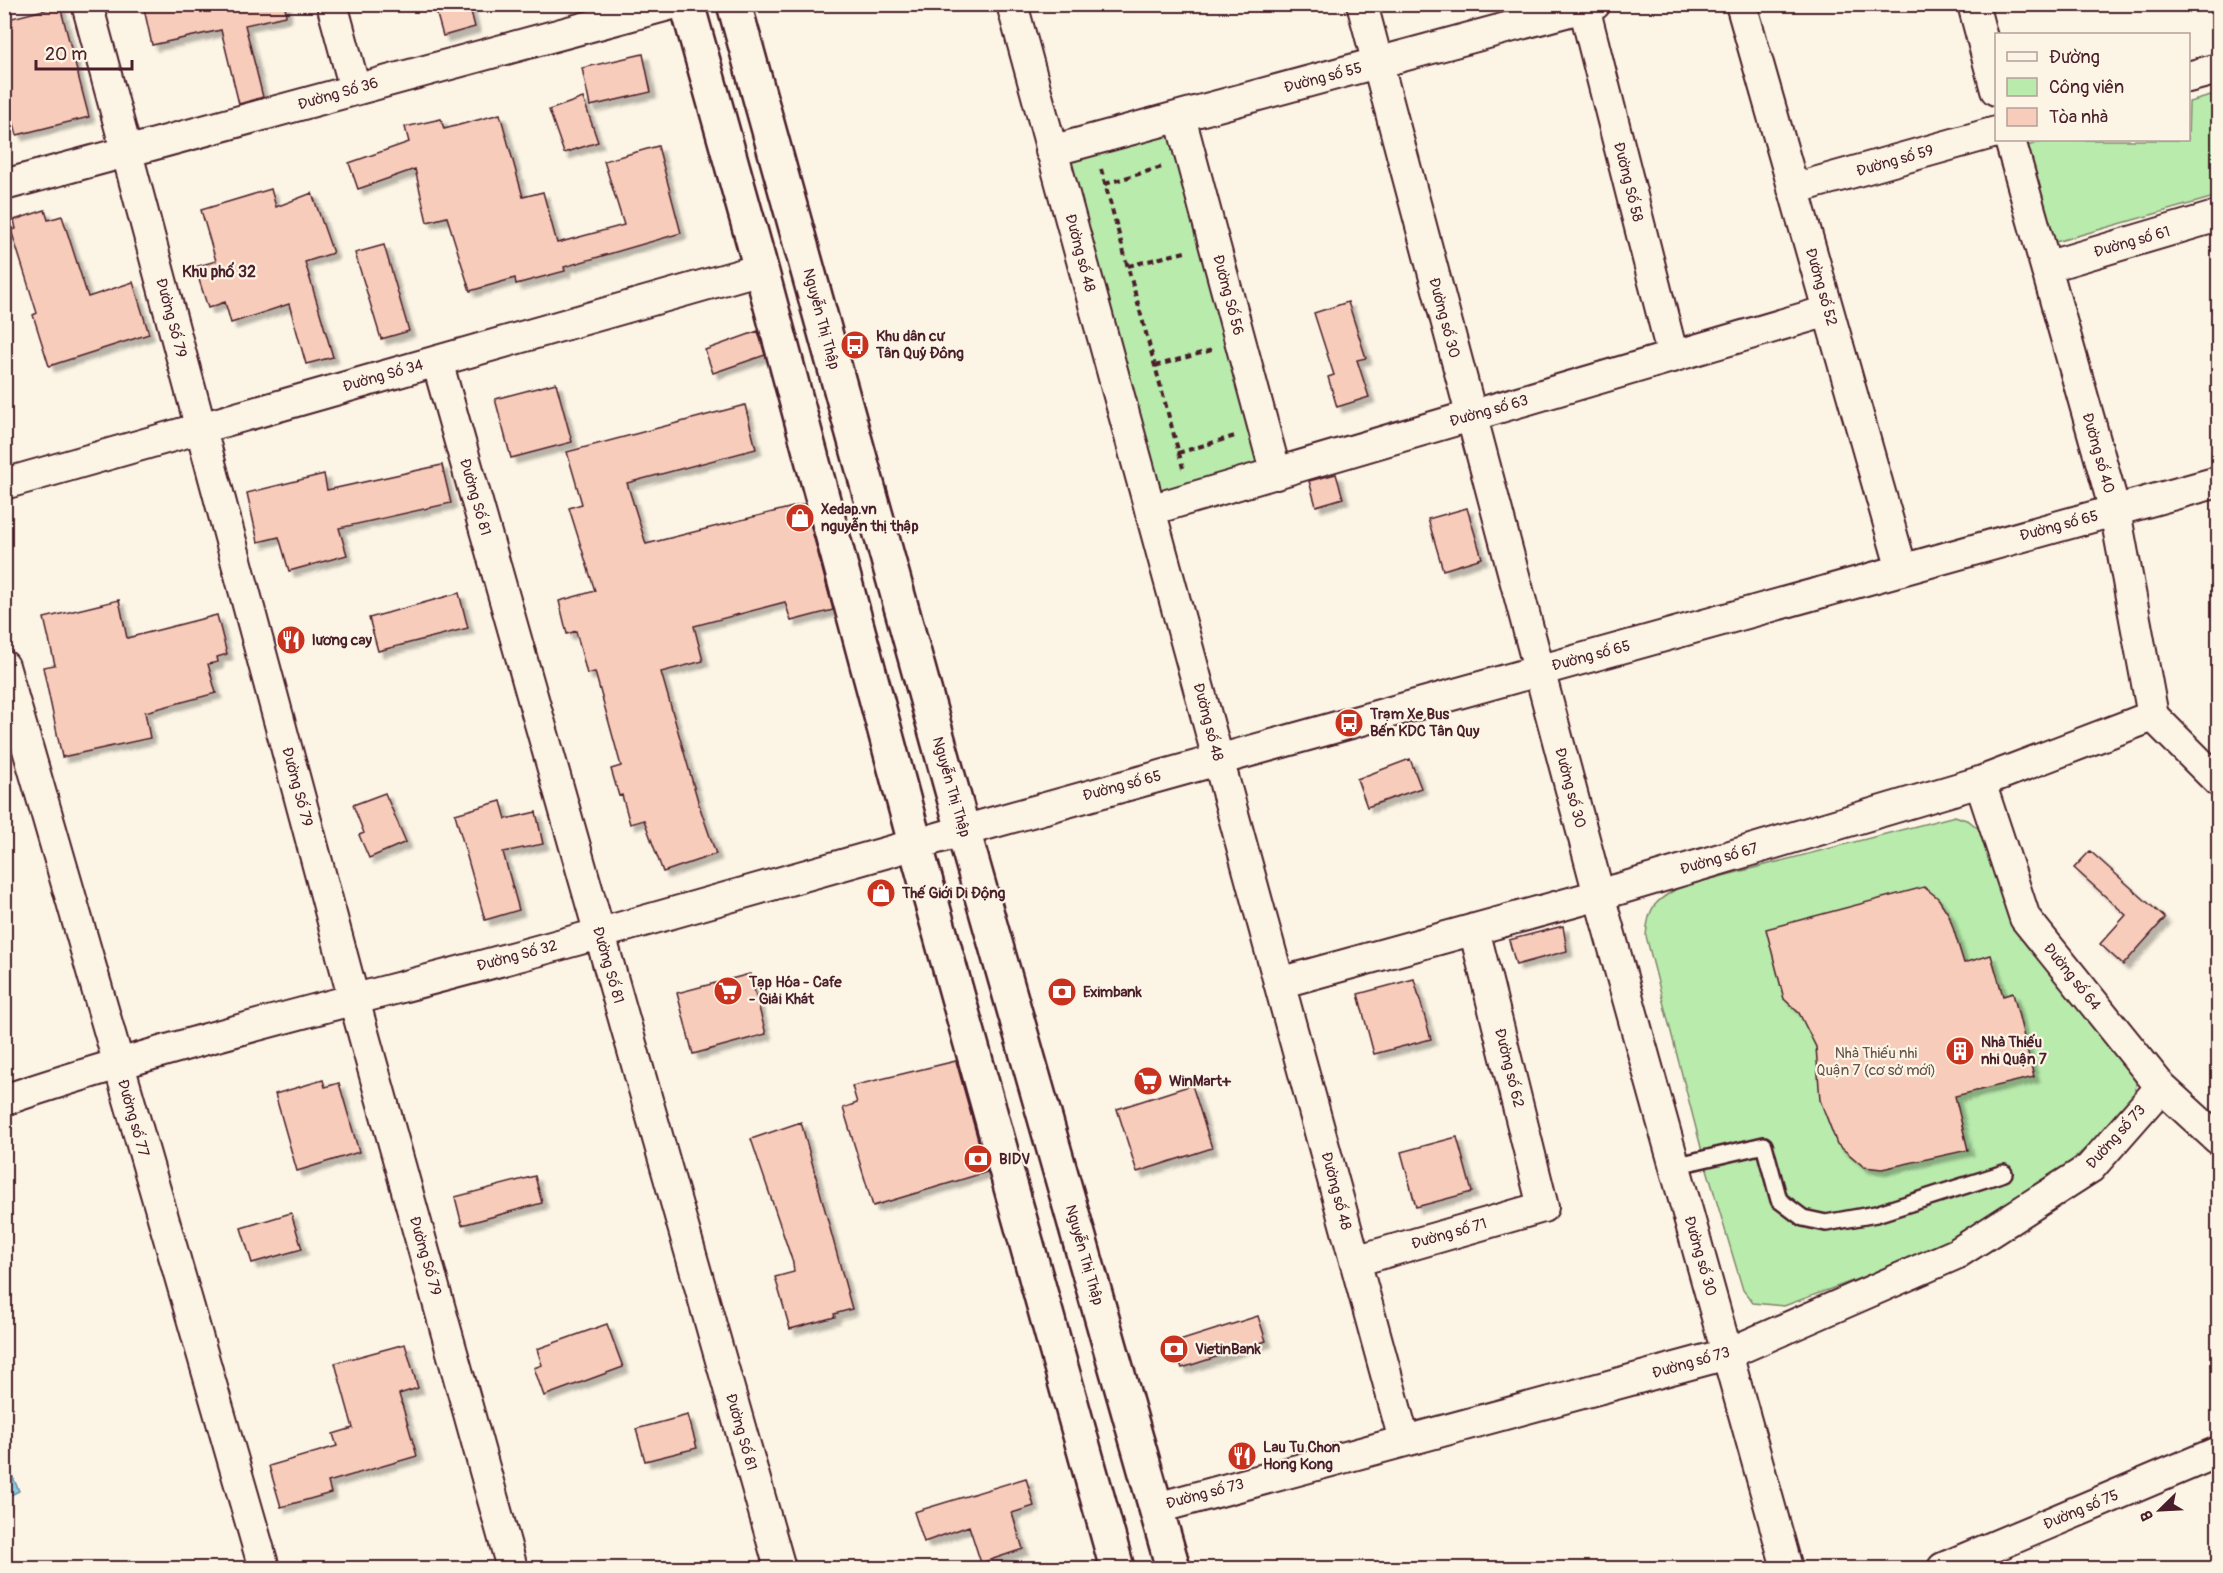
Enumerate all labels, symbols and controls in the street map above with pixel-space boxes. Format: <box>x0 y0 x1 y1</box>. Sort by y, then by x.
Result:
scale bar <box>36 33 132 71</box>
legend <box>1995 33 2190 141</box>
text: 20 m <box>45 43 87 66</box>
text: Đường <box>2049 46 2100 69</box>
street label: Đường số 55 <box>1282 58 1364 98</box>
street label: Đường Số 36 <box>296 73 380 115</box>
text: Công viên <box>2049 76 2124 99</box>
text: Tòa nhà <box>2049 106 2108 129</box>
street label: Đường Số 58 <box>1609 140 1647 224</box>
street label: Đường số 59 <box>1854 141 1936 181</box>
street label: Đường số 48 <box>1060 212 1100 295</box>
street label: Đường số 61 <box>2092 222 2172 262</box>
street label: Đường số 52 <box>1801 246 1841 328</box>
street label: Đường Số 56 <box>1208 253 1248 337</box>
district label: Khu phố 32 <box>182 261 256 282</box>
street label: Nguyễn Thị Thập <box>798 266 844 372</box>
street label: Đường Số 79 <box>151 276 191 360</box>
street label: Đường số 30 <box>1424 276 1464 360</box>
place label: Khu dân cư Tân Quý Đông <box>875 327 964 363</box>
bus stop icon: Khu dân cư Tân Quý Đông <box>839 329 871 361</box>
street label: Đường Số 34 <box>341 355 426 397</box>
street label: Đường số 63 <box>1448 391 1530 431</box>
street label: Đường số 40 <box>2077 411 2119 495</box>
street label: Đường Số 81 <box>455 456 495 538</box>
place label: Xedap.vn nguyễn thị thập <box>821 500 919 536</box>
shop icon: Xedap.vn nguyễn thị thập <box>784 502 816 534</box>
street label: Đường số 65 <box>2018 506 2100 546</box>
restaurant icon: lương cay <box>275 624 307 656</box>
place label: lương cay <box>312 631 372 650</box>
street label: Đường số 65 <box>1550 636 1632 676</box>
street label: Đường số 48 <box>1188 681 1228 764</box>
place label: Trạm Xe Bus Bến KDC Tân Quy <box>1369 705 1480 741</box>
bus stop icon: Trạm Xe Bus Bến KDC Tân Quy <box>1333 707 1365 739</box>
street label: Nguyễn Thị Thập <box>928 735 974 839</box>
street label: Đường Số 79 <box>277 745 317 829</box>
street label: Đường số 30 <box>1550 746 1590 830</box>
street label: Đường số 65 <box>1081 766 1163 806</box>
street label: Đường số 67 <box>1678 839 1760 879</box>
shop icon: Thế Giới Di Động <box>865 877 897 909</box>
place label: Thế Giới Di Động <box>901 884 1006 903</box>
street label: Đường Số 81 <box>588 924 628 1006</box>
street label: Đường Số 32 <box>475 936 559 976</box>
street label: Đường số 64 <box>2039 939 2105 1015</box>
place label: Tạp Hóa - Cafe - Giải Khát <box>748 973 842 1009</box>
supermarket icon: Tạp Hóa - Cafe - Giải Khát <box>712 975 744 1007</box>
bank icon: Eximbank <box>1046 976 1078 1008</box>
place label: Eximbank <box>1083 983 1143 1002</box>
street label: Đường số 62 <box>1490 1026 1528 1110</box>
place label: Nhà Thiếu nhi Quận 7 <box>1981 1033 2047 1069</box>
building icon: Nhà Thiếu nhi Quận 7 <box>1944 1035 1976 1067</box>
park label: Nhà Thiếu nhi Quận 7 (cơ sở mới) <box>1816 1044 1936 1080</box>
supermarket icon: WinMart+ <box>1132 1065 1164 1097</box>
place label: WinMart+ <box>1169 1072 1232 1091</box>
street label: Đường số 77 <box>113 1077 153 1159</box>
street label: Đường số 73 <box>2082 1101 2150 1173</box>
bank icon: BIDV <box>962 1143 994 1175</box>
place label: BIDV <box>999 1150 1030 1169</box>
street label: Đường số 48 <box>1316 1150 1356 1233</box>
street label: Nguyễn Thị Thập <box>1061 1203 1107 1307</box>
street label: Đường Số 79 <box>405 1214 445 1298</box>
street label: Đường số 71 <box>1409 1214 1489 1254</box>
street label: Đường số 30 <box>1680 1214 1720 1298</box>
bank icon: VietinBank <box>1158 1333 1190 1365</box>
place label: VietinBank <box>1195 1340 1262 1359</box>
street label: Đường số 73 <box>1650 1343 1732 1383</box>
street label: Đường Số 81 <box>721 1391 761 1473</box>
place label: Lau Tu Chon Hong Kong <box>1263 1438 1341 1474</box>
restaurant icon: Lau Tu Chon Hong Kong <box>1226 1440 1258 1472</box>
street label: Đường số 73 <box>1164 1474 1246 1514</box>
north arrow <box>2130 1480 2190 1540</box>
street label: Đường số 75 <box>2041 1486 2121 1534</box>
text: B <box>2136 1507 2158 1524</box>

